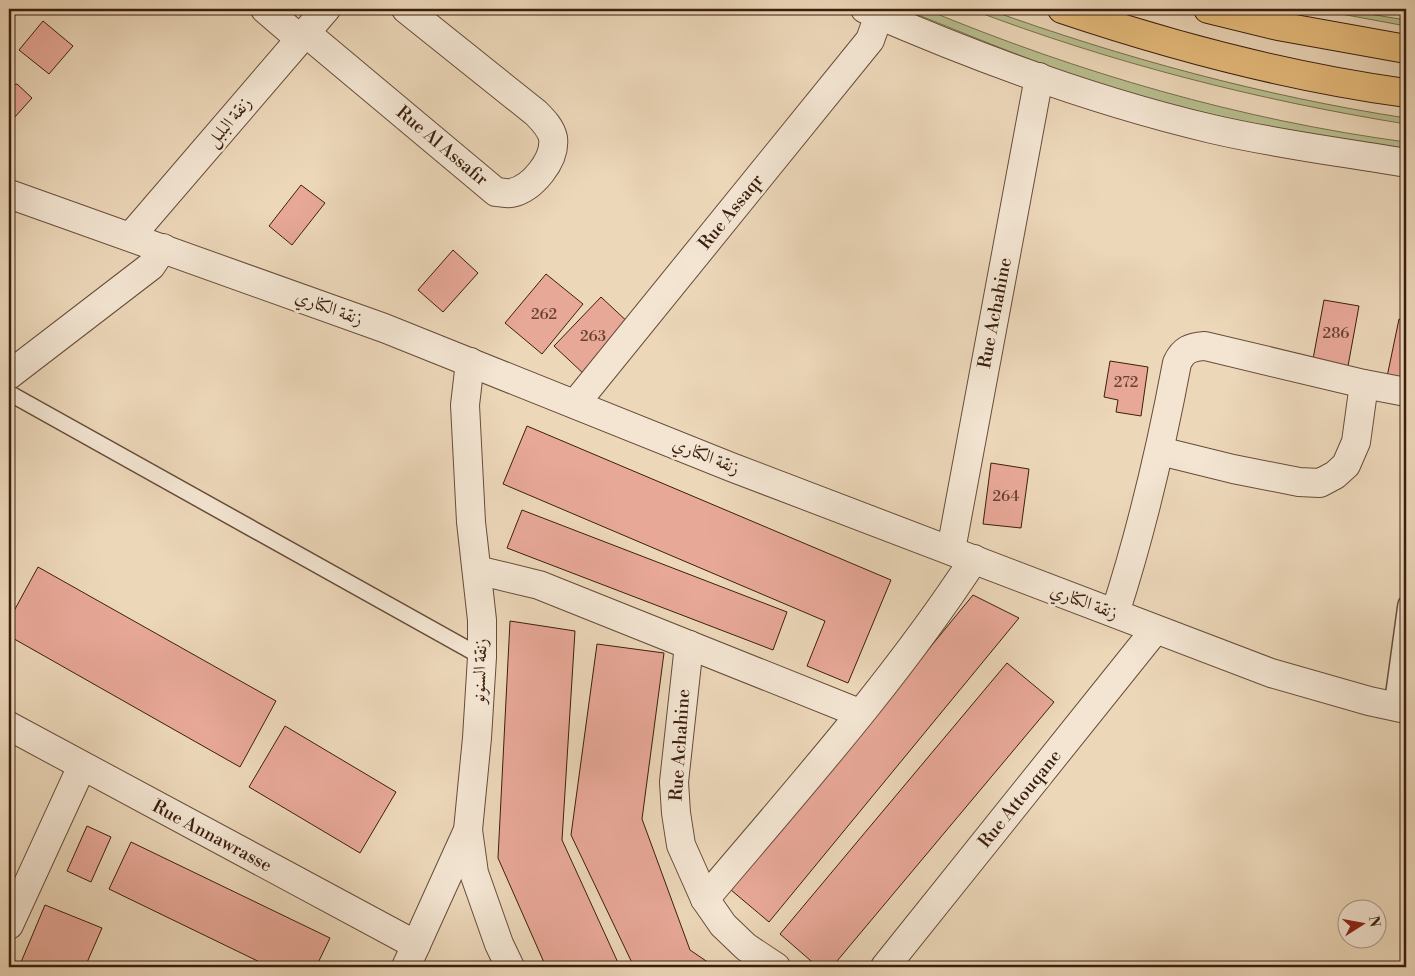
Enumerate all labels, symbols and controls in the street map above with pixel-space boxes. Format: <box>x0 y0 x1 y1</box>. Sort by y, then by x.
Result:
street label: زنقة البلبل <box>201 92 258 153</box>
street label: Rue Al Assafir <box>391 101 493 191</box>
street label: Rue Assaqr <box>693 169 769 255</box>
street label: Rue Achahine <box>973 256 1017 370</box>
street label: زنقة الكناري <box>291 285 366 334</box>
house number: 262 <box>531 305 557 324</box>
house number: 286 <box>1323 324 1349 343</box>
house number: 263 <box>580 327 606 346</box>
house number: 272 <box>1114 373 1138 392</box>
street label: زنقة الكناري <box>668 432 743 483</box>
house number: 264 <box>993 487 1020 506</box>
street label: زنقة الكناري <box>1046 579 1121 628</box>
street label: زنقة السنونو <box>467 638 493 706</box>
street label: Rue Achahine <box>665 688 695 802</box>
street label: Rue Attouqane <box>973 745 1067 853</box>
street label: Rue Annawrasse <box>148 795 276 877</box>
north arrow <box>1338 898 1388 948</box>
text: N <box>1364 915 1384 929</box>

